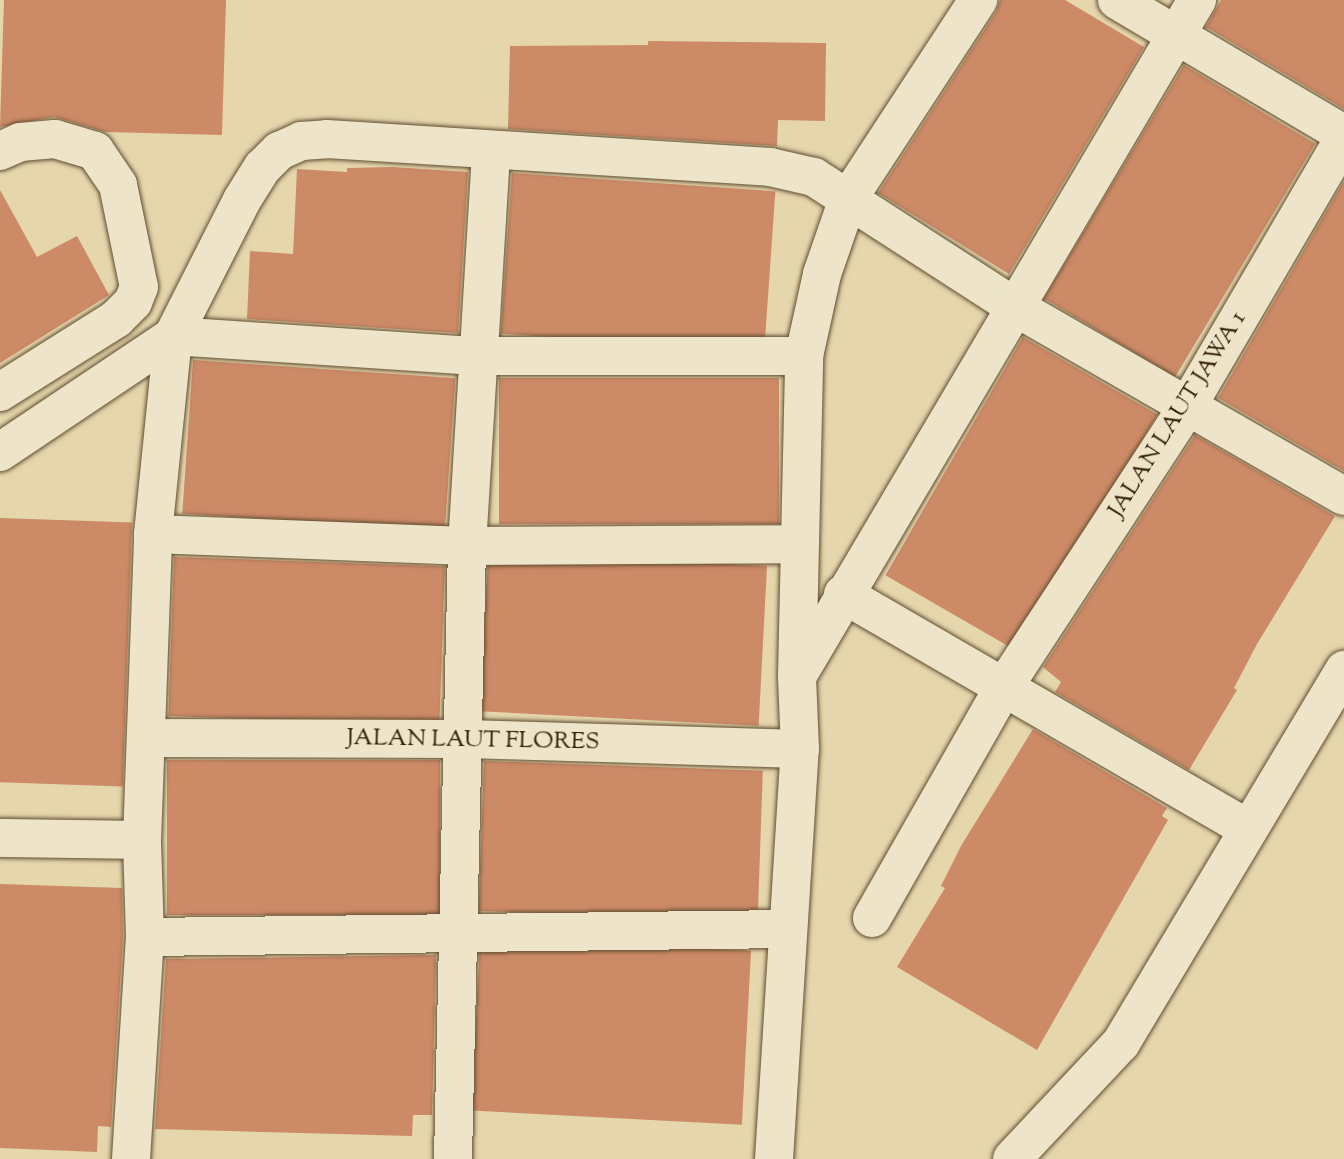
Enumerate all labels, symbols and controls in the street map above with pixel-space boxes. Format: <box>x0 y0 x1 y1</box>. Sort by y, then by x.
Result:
street label: JALAN LAUT JAWA 1 <box>1103 306 1253 524</box>
street label: JALAN LAUT FLORES <box>346 724 600 758</box>

